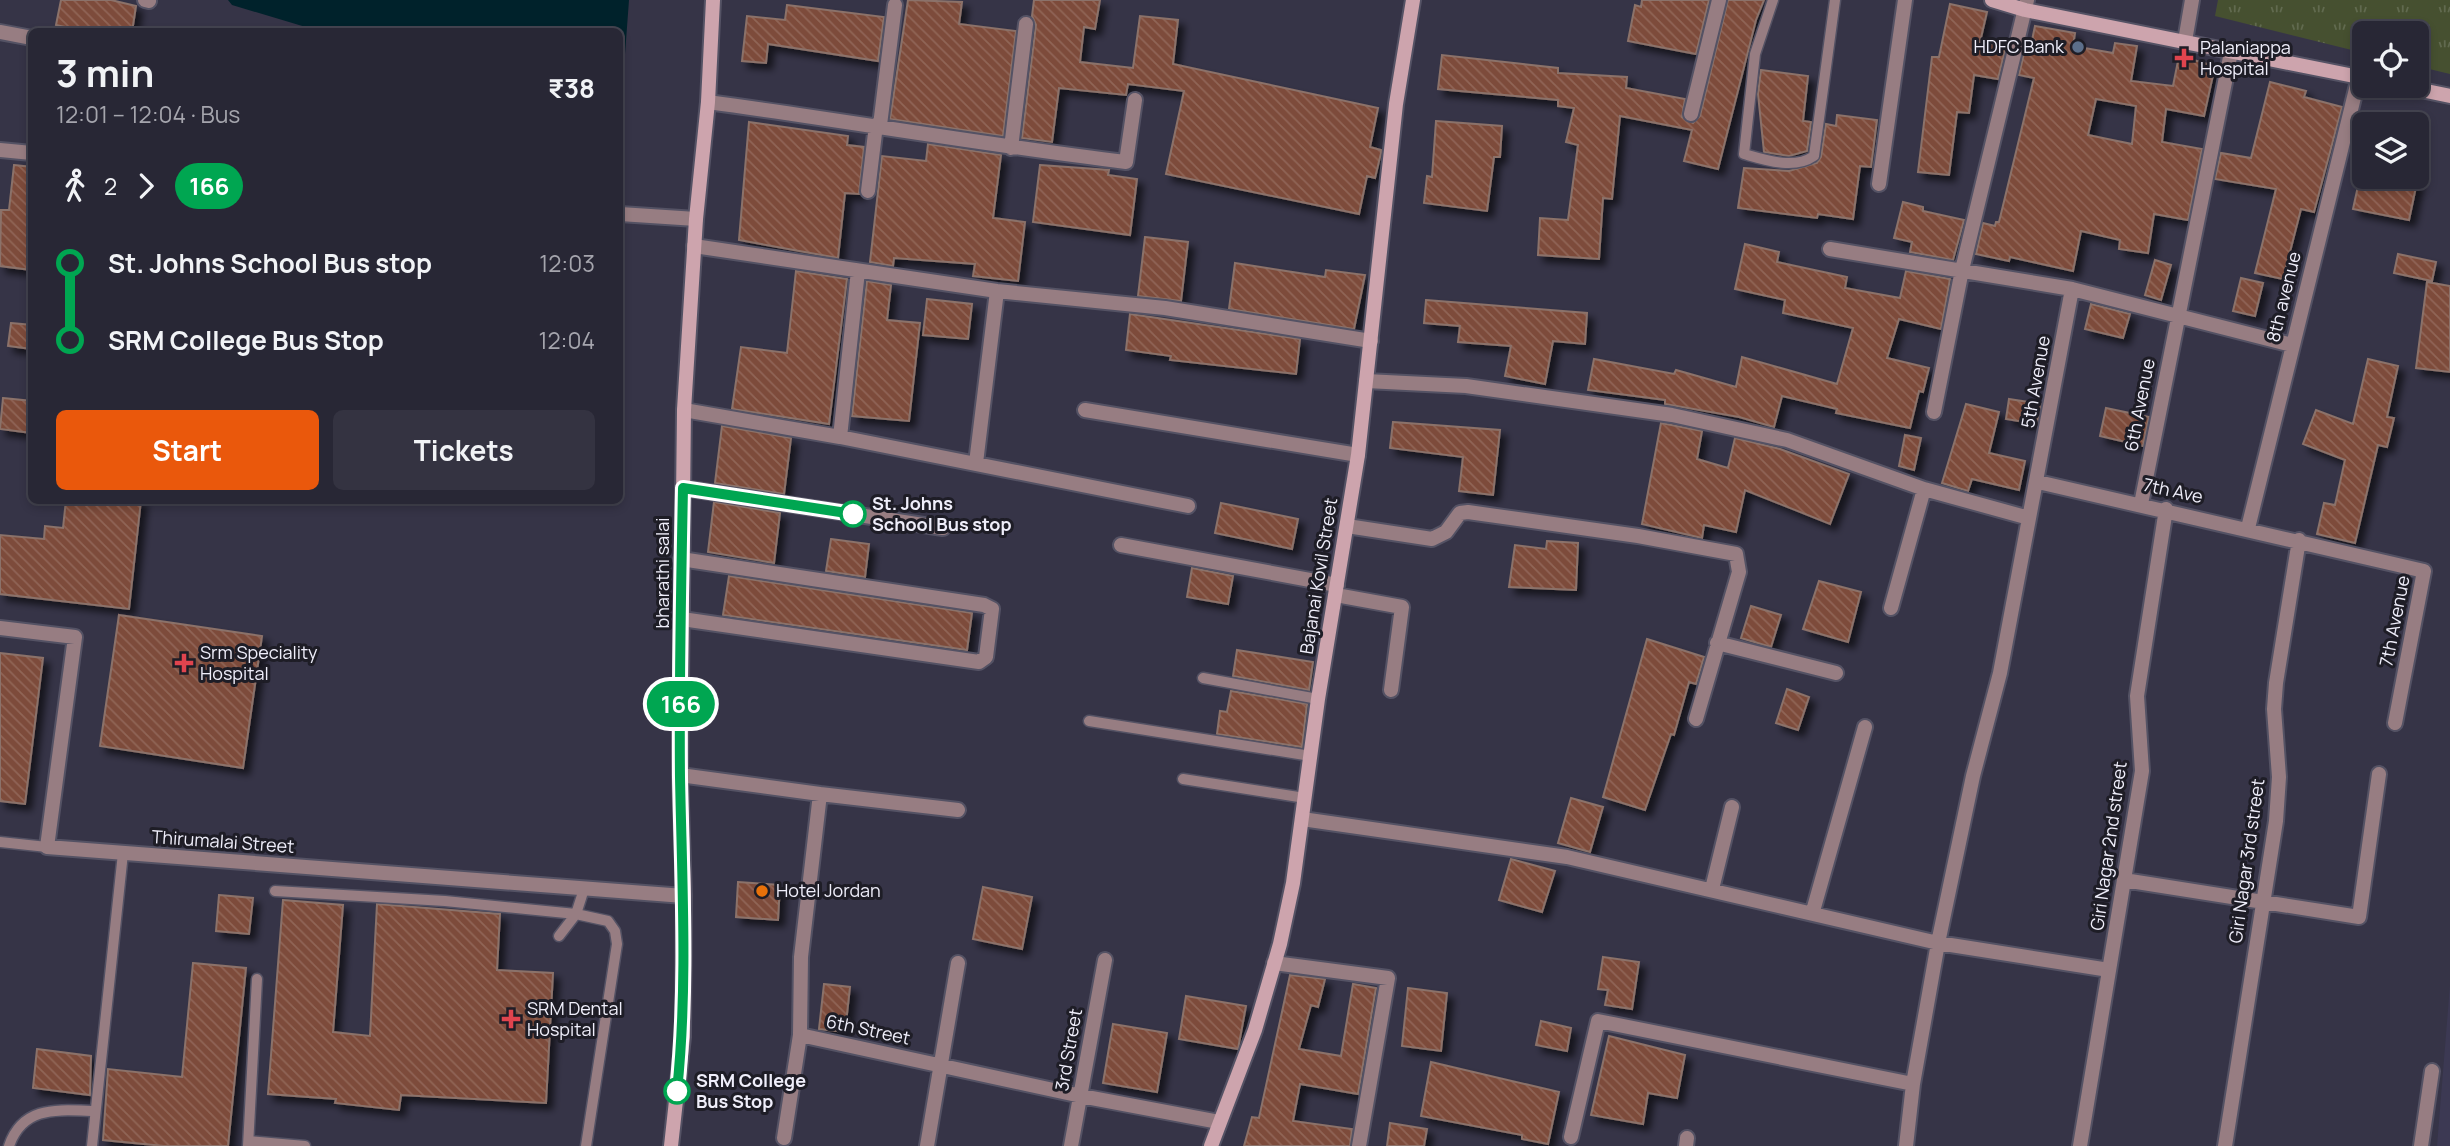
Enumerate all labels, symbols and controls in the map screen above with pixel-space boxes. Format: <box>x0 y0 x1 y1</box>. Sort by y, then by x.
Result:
map controls <box>2352 21 2429 189</box>
button: locate <box>2352 21 2429 98</box>
place label: HDFC Bank <box>1973 34 2065 58</box>
place label: Palaniappa Hospital <box>2200 35 2291 80</box>
marker: HDFC Bank <box>2070 39 2086 55</box>
text: 3 min <box>56 46 154 98</box>
marker: Palaniappa Hospital <box>2174 48 2194 68</box>
text: ₹38 <box>548 70 595 106</box>
text: 12:01 – 12:04 · Bus <box>56 98 240 130</box>
button: layers <box>2352 112 2429 189</box>
icon: walk <box>56 167 94 205</box>
icon: forward <box>127 167 165 205</box>
text: 166 <box>189 169 229 202</box>
text: 2 <box>104 170 117 202</box>
text: St. Johns School Bus stop <box>108 245 432 281</box>
text: 12:03 <box>539 247 595 279</box>
street label: 8th avenue <box>2260 249 2306 345</box>
text: SRM College Bus Stop <box>108 322 384 358</box>
text: 12:04 <box>538 324 595 356</box>
street label: 5th Avenue <box>2015 334 2055 430</box>
street label: 6th Avenue <box>2118 356 2160 453</box>
button: Start <box>56 410 319 490</box>
button: Tickets <box>333 410 595 490</box>
street label: 7th Ave <box>2141 472 2205 508</box>
place label: St. Johns School Bus stop <box>872 491 1012 536</box>
street label: Bajanai Kovil Street <box>1294 496 1342 656</box>
marker: St. Johns School Bus stop <box>840 501 866 527</box>
street label: bharathi salai <box>650 517 674 629</box>
street label: 7th Avenue <box>2373 573 2415 668</box>
place label: Srm Speciality Hospital <box>200 640 318 685</box>
marker: Srm Speciality Hospital <box>174 653 194 673</box>
line badge: 166 <box>641 681 721 727</box>
text: 166 <box>661 687 701 720</box>
street label: Giri Nagar 2nd street <box>2084 760 2132 932</box>
street label: Giri Nagar 3rd street <box>2223 777 2269 945</box>
street label: Thirumalai Street <box>151 824 295 858</box>
place label: Hotel Jordan <box>776 878 881 902</box>
marker: Hotel Jordan <box>754 883 770 899</box>
place label: SRM Dental Hospital <box>527 996 623 1041</box>
street label: 3rd Street <box>1049 1007 1087 1093</box>
street label: 6th Street <box>824 1008 913 1050</box>
marker: SRM Dental Hospital <box>501 1009 521 1029</box>
place label: SRM College Bus Stop <box>696 1068 806 1113</box>
marker: SRM College Bus Stop <box>664 1078 690 1104</box>

